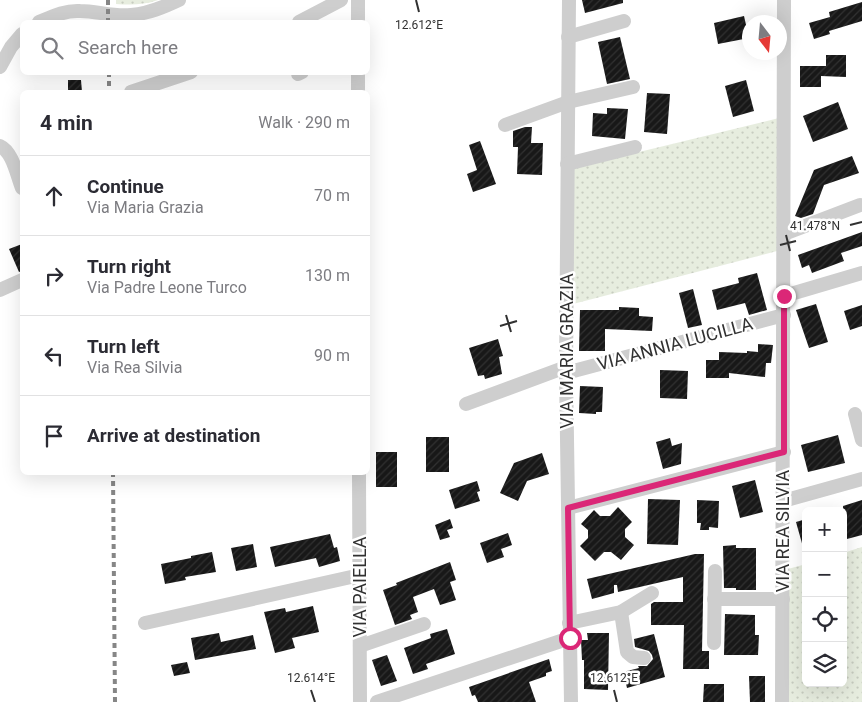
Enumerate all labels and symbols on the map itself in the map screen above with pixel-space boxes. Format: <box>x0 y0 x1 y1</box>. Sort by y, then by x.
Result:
north arrow <box>742 15 787 60</box>
text: 12.612°E <box>395 18 443 32</box>
text: 41.478°N <box>790 219 840 233</box>
street label: VIA MARIA GRAZIA <box>556 273 577 429</box>
route end <box>773 285 796 308</box>
street label: VIA ANNIA LUCILLA <box>595 313 755 374</box>
street label: VIA REA SILVIA <box>772 470 793 592</box>
street label: VIA PAIELLA <box>349 536 370 638</box>
route start <box>559 627 582 650</box>
text: 12.614°E <box>287 671 335 685</box>
text: 12.612°E <box>590 671 638 685</box>

